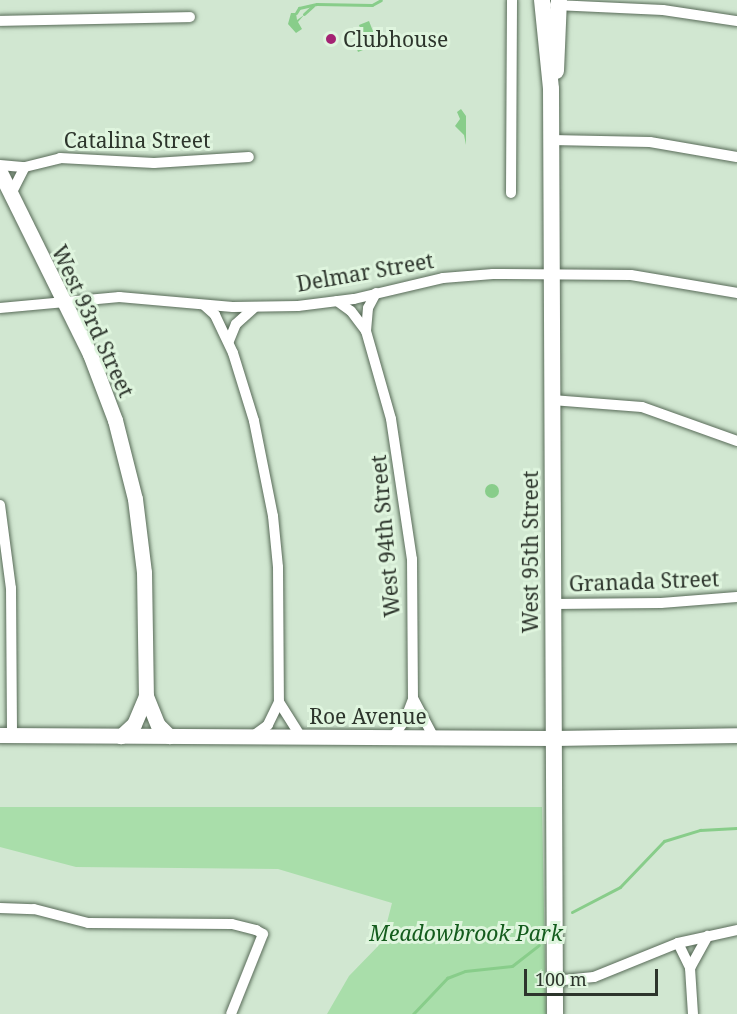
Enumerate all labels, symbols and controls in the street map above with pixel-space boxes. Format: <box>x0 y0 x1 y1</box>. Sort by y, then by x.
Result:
place label: Clubhouse <box>343 26 448 52</box>
marker: Clubhouse <box>324 32 338 46</box>
street label: Catalina Street <box>64 127 210 153</box>
street label: West 93rd Street <box>47 241 139 401</box>
street label: Delmar Street <box>295 248 435 296</box>
street label: West 94th Street <box>365 454 405 618</box>
street label: West 95th Street <box>517 471 543 633</box>
street label: Granada Street <box>568 566 720 596</box>
street label: Roe Avenue <box>309 703 427 729</box>
park label: Meadowbrook Park <box>369 920 563 946</box>
scale bar <box>527 957 660 995</box>
text: 100 m <box>535 967 587 991</box>

